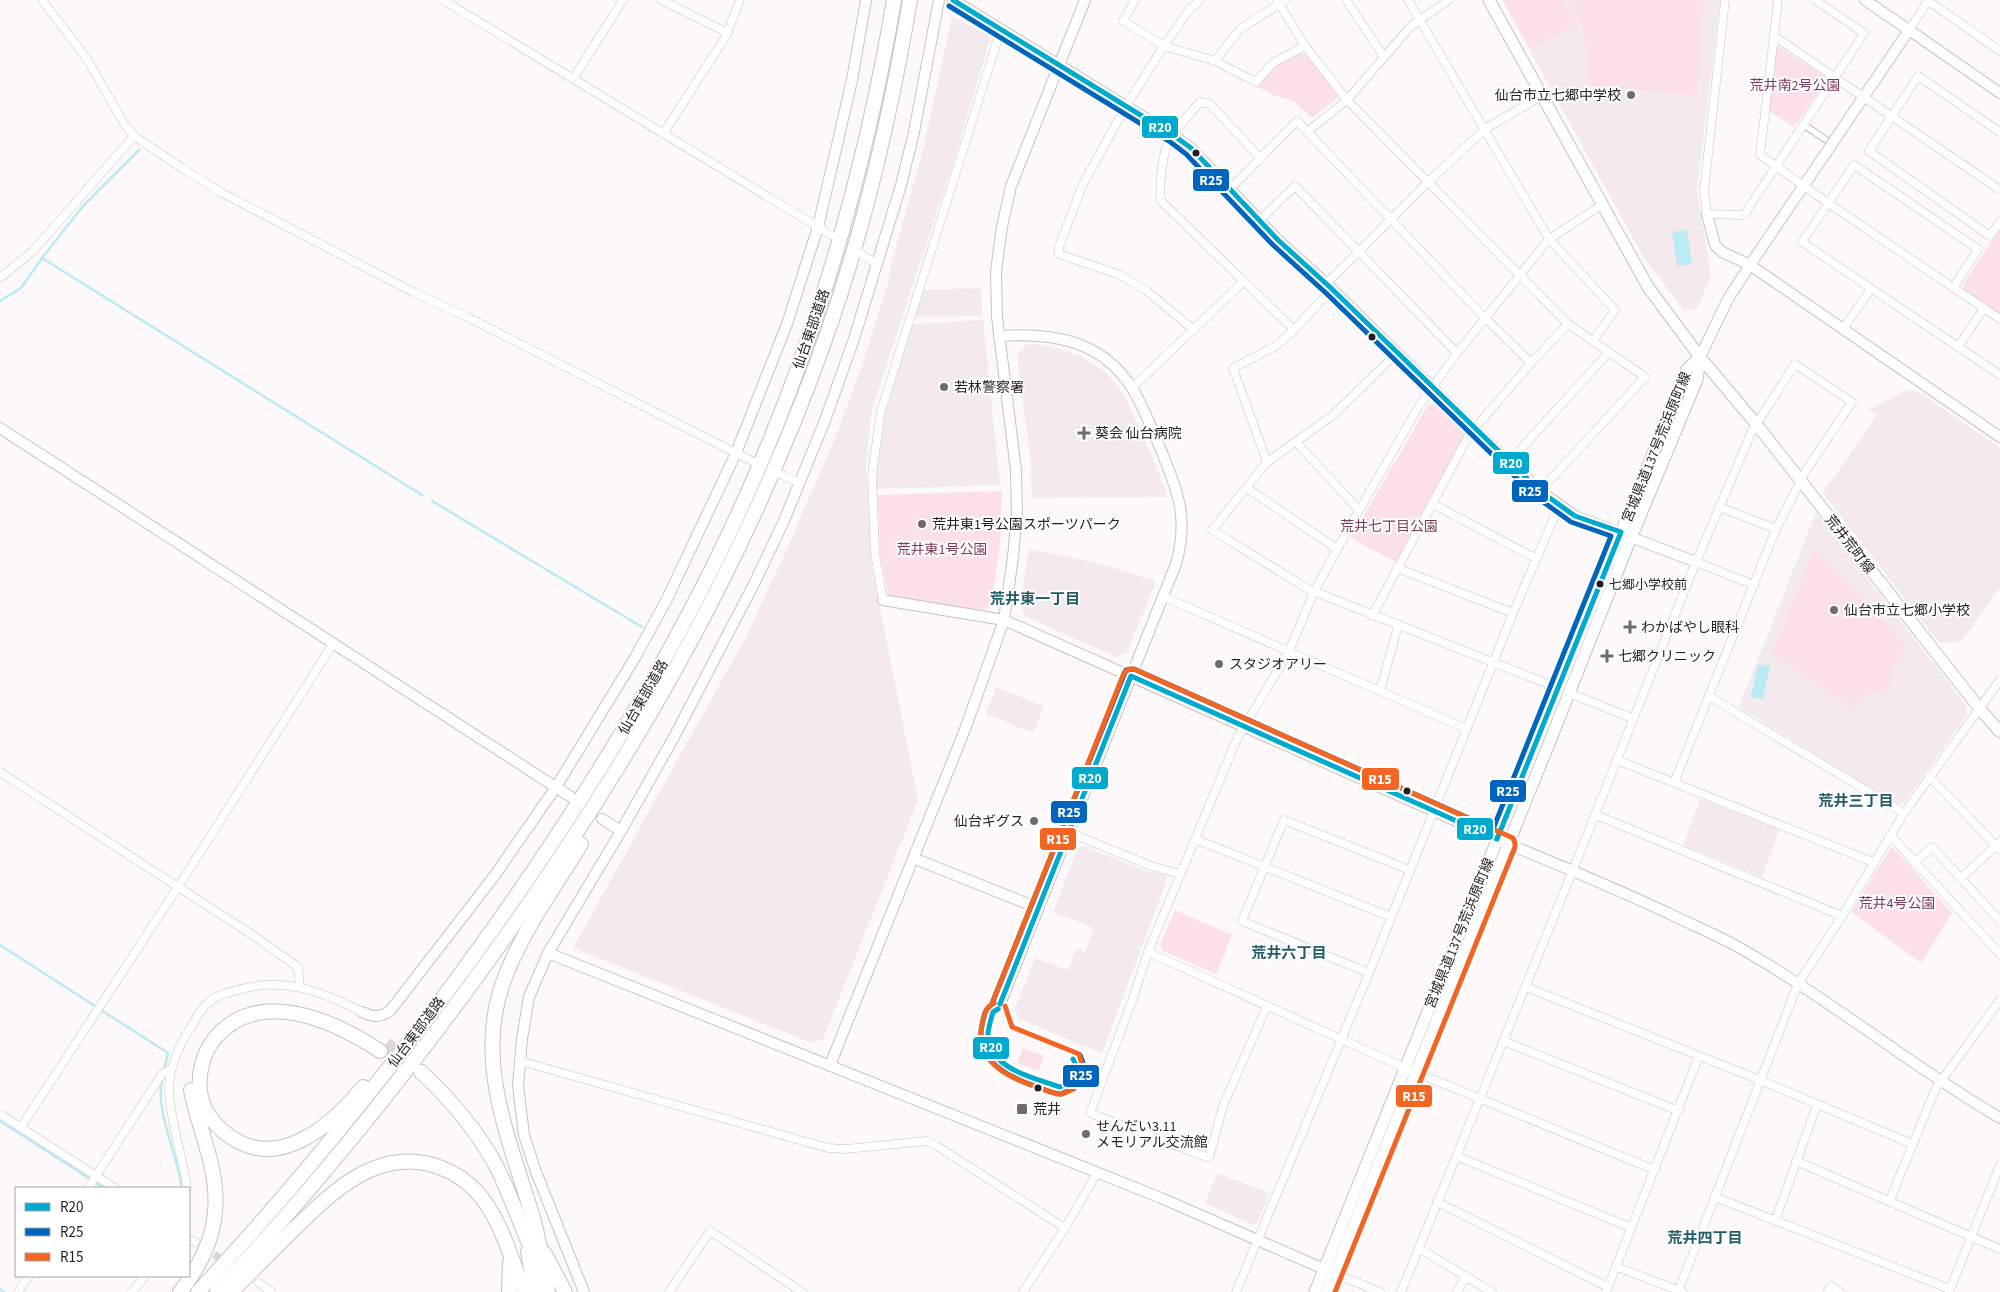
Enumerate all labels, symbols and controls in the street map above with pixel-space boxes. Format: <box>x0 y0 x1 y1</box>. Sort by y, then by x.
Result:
park label: 荒井南2号公園 <box>1750 76 1840 96</box>
place label: 仙台市立七郷中学校 <box>1495 86 1621 106</box>
marker: 仙台市立七郷中学校 <box>1625 89 1637 101</box>
line badge: R20 <box>1141 115 1179 139</box>
text: R20 <box>1148 118 1172 138</box>
unlabelled marker <box>1191 148 1201 158</box>
line badge: R25 <box>1192 168 1230 192</box>
text: R25 <box>1199 171 1223 191</box>
street label: 仙台東部道路 <box>789 286 835 372</box>
unlabelled marker <box>1367 332 1377 342</box>
street label: 宮城県道137号荒浜原町線 <box>1618 369 1696 526</box>
place label: 若林警察署 <box>954 378 1024 398</box>
marker: 若林警察署 <box>938 381 950 393</box>
place label: 葵会 仙台病院 <box>1095 424 1182 444</box>
marker: 葵会 仙台病院 <box>1077 426 1091 440</box>
line badge: R20 <box>1492 451 1530 475</box>
text: R20 <box>1499 454 1523 474</box>
line badge: R25 <box>1511 479 1549 503</box>
text: R25 <box>1518 482 1542 502</box>
street label: 荒井荒町線 <box>1820 511 1879 578</box>
place label: 荒井東1号公園スポーツパーク <box>932 515 1121 535</box>
park label: 荒井七丁目公園 <box>1340 517 1438 537</box>
marker: 荒井東1号公園スポーツパーク <box>916 518 928 530</box>
park label: 荒井東1号公園 <box>897 540 987 560</box>
place label: 七郷小学校前 <box>1609 576 1687 594</box>
marker: 七郷小学校前 <box>1595 579 1605 589</box>
district label: 荒井東一丁目 <box>990 589 1080 610</box>
place label: 仙台市立七郷小学校 <box>1844 601 1970 621</box>
marker: 仙台市立七郷小学校 <box>1828 604 1840 616</box>
place label: わかばやし眼科 <box>1641 618 1739 638</box>
marker: わかばやし眼科 <box>1623 620 1637 634</box>
place label: 七郷クリニック <box>1618 647 1716 667</box>
marker: 七郷クリニック <box>1600 649 1614 663</box>
place label: スタジオアリー <box>1229 655 1327 675</box>
street label: 仙台東部道路 <box>614 656 674 739</box>
marker: スタジオアリー <box>1213 658 1225 670</box>
line badge: R20 <box>1071 766 1109 790</box>
line badge: R15 <box>1361 767 1400 791</box>
text: R20 <box>1078 769 1102 789</box>
text: R15 <box>1368 770 1392 790</box>
line badge: R25 <box>1489 779 1527 803</box>
text: R25 <box>1496 782 1520 802</box>
unlabelled marker <box>1402 786 1412 796</box>
district label: 荒井三丁目 <box>1818 791 1894 812</box>
line badge: R25 <box>1050 800 1088 824</box>
text: R25 <box>1057 803 1081 823</box>
place label: 仙台ギグス <box>954 812 1024 832</box>
marker: 仙台ギグス <box>1028 815 1040 827</box>
line badge: R20 <box>1456 817 1494 841</box>
text: R20 <box>1463 820 1487 840</box>
line badge: R15 <box>1039 827 1077 851</box>
text: R15 <box>1046 830 1070 850</box>
street label: 宮城県道137号荒浜原町線 <box>1421 855 1499 1012</box>
park label: 荒井4号公園 <box>1859 894 1935 914</box>
district label: 荒井六丁目 <box>1251 943 1327 964</box>
street label: 仙台東部道路 <box>384 993 450 1072</box>
line badge: R20 <box>972 1036 1010 1060</box>
text: R20 <box>979 1038 1003 1058</box>
line badge: R25 <box>1062 1064 1100 1088</box>
text: R25 <box>1069 1066 1093 1086</box>
unlabelled marker <box>1033 1083 1043 1093</box>
line badge: R15 <box>1395 1084 1433 1108</box>
text: R15 <box>1402 1087 1426 1107</box>
place label: 荒井 <box>1033 1100 1061 1120</box>
marker: 荒井 <box>1015 1102 1029 1116</box>
place label: せんだい3.11 メモリアル交流館 <box>1096 1117 1208 1153</box>
marker: せんだい3.11 メモリアル交流館 <box>1080 1128 1092 1140</box>
legend <box>15 1187 190 1277</box>
text: R20 <box>60 1197 83 1218</box>
text: R25 <box>60 1222 83 1243</box>
district label: 荒井四丁目 <box>1667 1228 1743 1249</box>
text: R15 <box>60 1247 83 1268</box>

